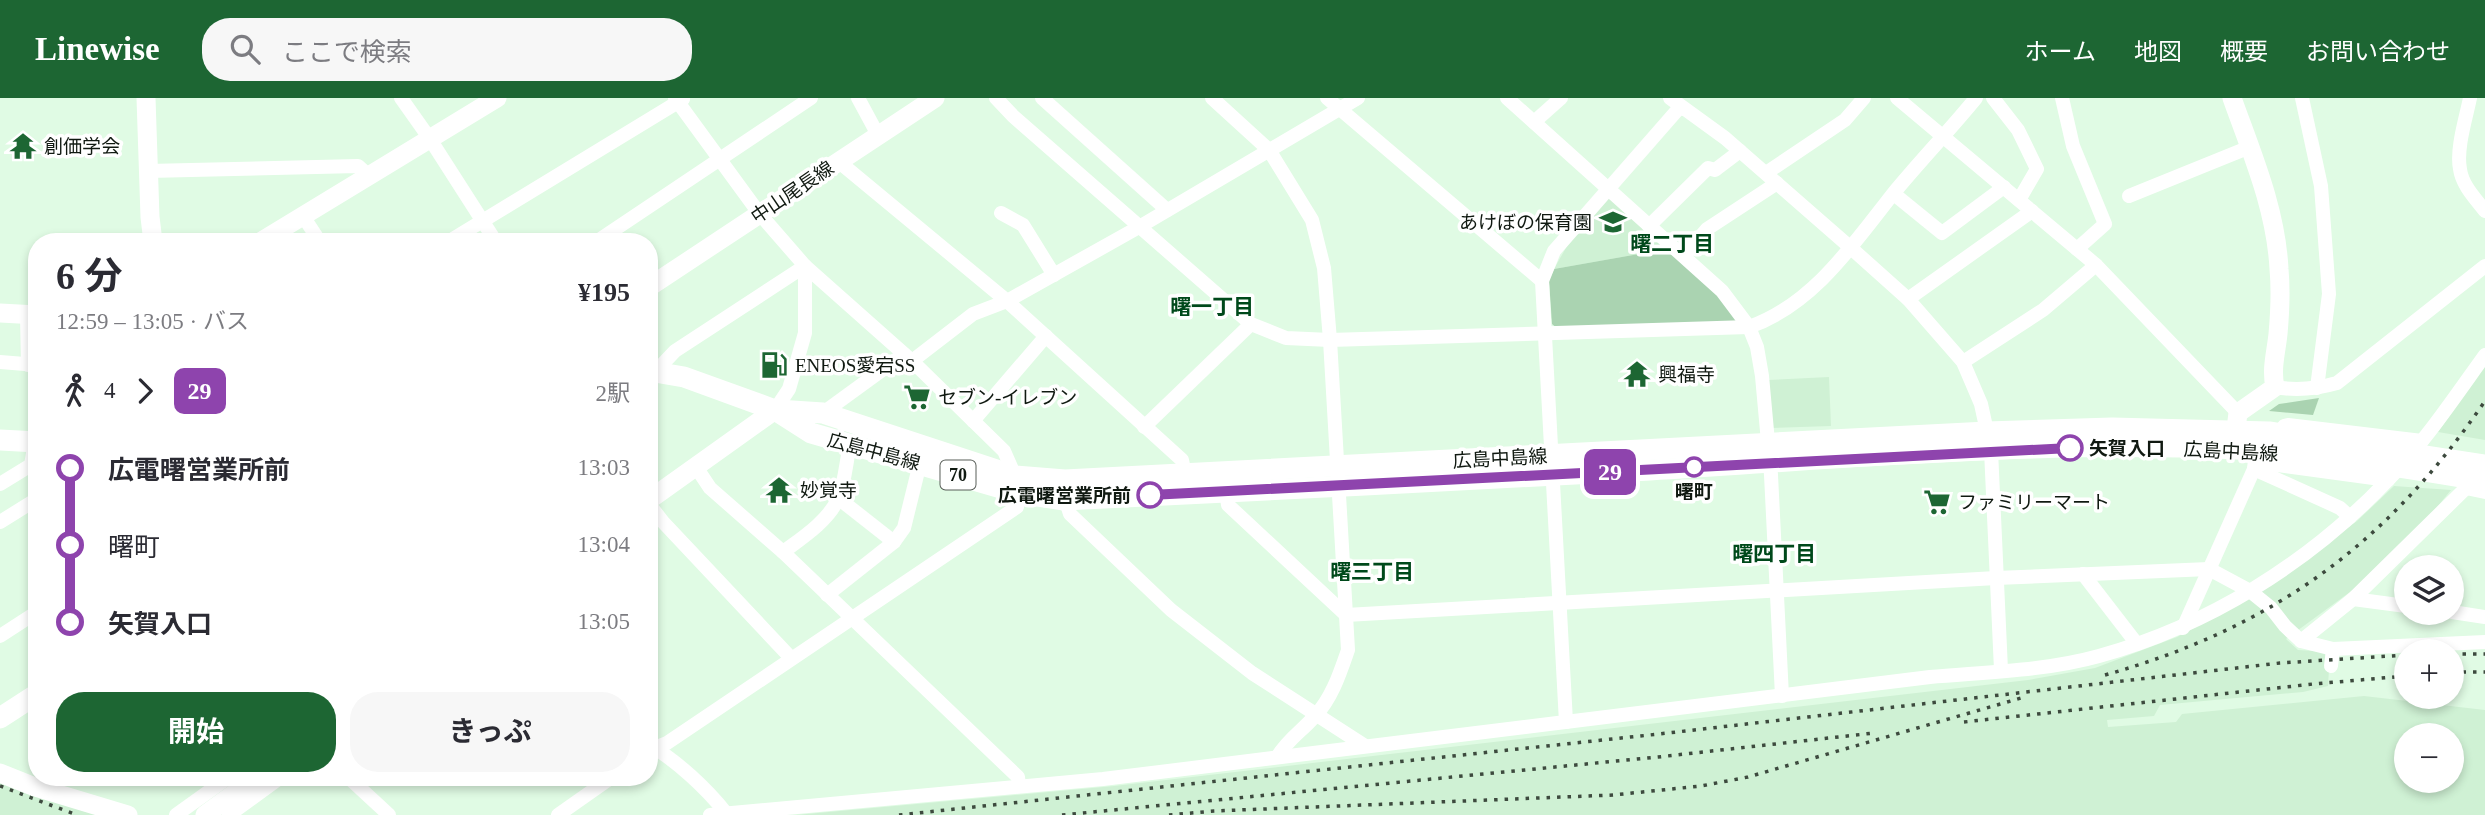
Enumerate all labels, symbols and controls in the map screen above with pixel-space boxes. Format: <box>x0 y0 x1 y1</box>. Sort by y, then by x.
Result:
search box <box>202 18 692 81</box>
icon: search <box>226 30 264 68</box>
text: Linewise <box>35 31 160 67</box>
text: ここで検索 <box>282 38 412 67</box>
text: ホーム <box>2025 39 2096 65</box>
text: 地図 <box>2134 39 2182 65</box>
text: 概要 <box>2220 39 2268 65</box>
text: お問い合わせ <box>2306 39 2450 65</box>
temple icon: 創価学会 <box>8 131 38 161</box>
place label: 創価学会 <box>44 136 120 157</box>
street label: 中山尾長線 <box>747 157 838 228</box>
school or university icon: あけぼの保育園 <box>1598 207 1628 237</box>
place label: あけぼの保育園 <box>1459 212 1592 233</box>
district label: 曙二丁目 <box>1630 232 1714 256</box>
text: 6 分 <box>56 255 123 297</box>
text: ¥195 <box>578 278 630 307</box>
district label: 曙一丁目 <box>1170 295 1254 319</box>
text: 12:59 – 13:05 · バス <box>56 309 249 334</box>
fuel station icon: ENEOS愛宕SS <box>759 350 789 380</box>
place label: ENEOS愛宕SS <box>795 355 915 376</box>
temple icon: 興福寺 <box>1622 359 1652 389</box>
place label: 興福寺 <box>1658 364 1715 385</box>
icon: walk <box>56 372 94 410</box>
icon: forward <box>126 372 164 410</box>
text: 4 <box>104 378 116 403</box>
text: 29 <box>188 378 212 404</box>
text: 2駅 <box>596 381 630 406</box>
supermarket icon: セブン-イレブン <box>902 382 932 412</box>
place label: セブン-イレブン <box>938 387 1077 408</box>
street label: 広島中島線 <box>825 429 922 474</box>
marker: 矢賀入口 <box>2057 435 2083 461</box>
place label: 矢賀入口 <box>2089 438 2165 459</box>
street label: 広島中島線 <box>2183 439 2279 464</box>
street label: 広島中島線 <box>1452 446 1548 471</box>
line badge: 29 <box>1578 449 1642 495</box>
text: 13:03 <box>578 455 630 480</box>
text: 広電曙営業所前 <box>108 456 290 485</box>
marker: 曙町 <box>1684 457 1704 477</box>
text: 29 <box>1598 459 1622 485</box>
road number: 70 <box>940 460 976 489</box>
temple icon: 妙覚寺 <box>764 475 794 505</box>
place label: 妙覚寺 <box>800 480 857 501</box>
place label: 曙町 <box>1675 481 1713 502</box>
marker: 広電曙営業所前 <box>1137 482 1163 508</box>
place label: 広電曙営業所前 <box>998 485 1131 506</box>
supermarket icon: ファミリーマート <box>1922 487 1952 517</box>
place label: ファミリーマート <box>1958 492 2110 513</box>
text: 13:04 <box>578 532 630 557</box>
text: 曙町 <box>108 533 160 562</box>
district label: 曙四丁目 <box>1732 542 1816 566</box>
map controls <box>2394 555 2464 793</box>
button: layers <box>2394 555 2464 625</box>
district label: 曙三丁目 <box>1330 560 1414 584</box>
text: 13:05 <box>578 609 630 634</box>
text: 矢賀入口 <box>108 610 212 639</box>
button: + <box>2394 639 2464 709</box>
button: 開始 <box>56 692 336 772</box>
button: きっぷ <box>350 692 630 772</box>
button: − <box>2394 723 2464 793</box>

